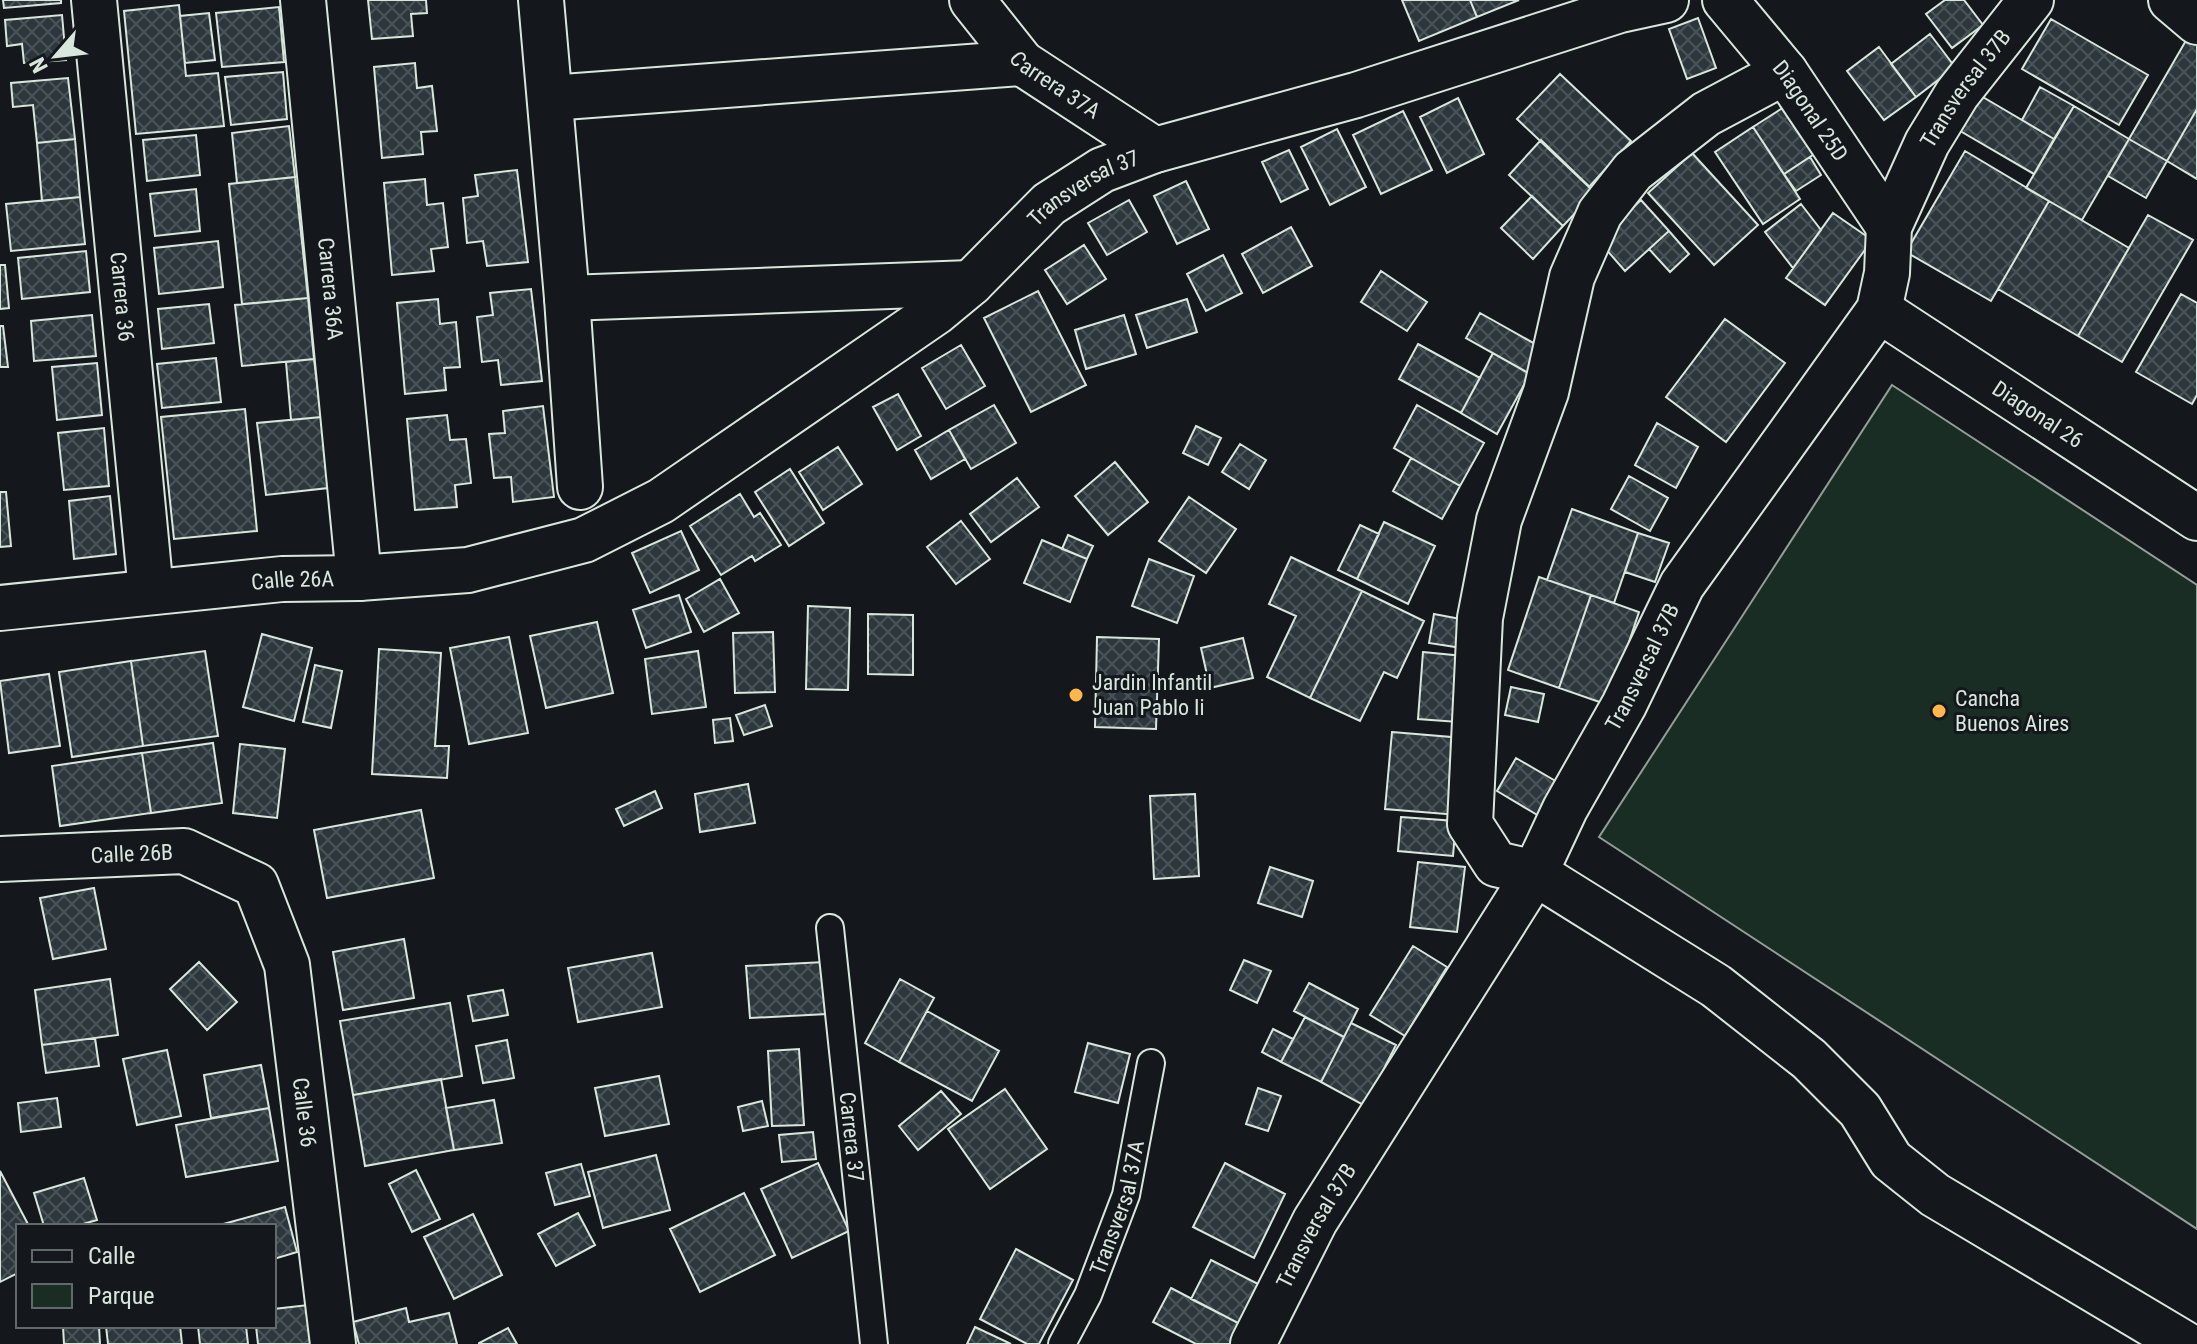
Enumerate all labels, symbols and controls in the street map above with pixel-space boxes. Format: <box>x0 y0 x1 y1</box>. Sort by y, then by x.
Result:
north arrow <box>16 16 96 96</box>
street label: Transversal 37B <box>1915 25 2016 152</box>
street label: Carrera 37A <box>1004 46 1105 124</box>
text: N <box>25 53 53 77</box>
street label: Diagonal 25D <box>1768 55 1853 166</box>
street label: Transversal 37 <box>1023 145 1143 231</box>
street label: Carrera 36A <box>313 236 348 341</box>
street label: Carrera 36 <box>105 251 139 343</box>
street label: Diagonal 26 <box>1988 376 2088 453</box>
street label: Calle 26A <box>250 566 334 595</box>
street label: Transversal 37B <box>1600 599 1684 735</box>
place label: Jardin Infantil Juan Pablo Ii <box>1092 670 1212 720</box>
marker: Jardin Infantil Juan Pablo Ii <box>1067 686 1085 704</box>
place label: Cancha Buenos Aires <box>1955 686 2069 736</box>
marker: Cancha Buenos Aires <box>1930 702 1948 720</box>
street label: Calle 26B <box>90 839 174 868</box>
street label: Calle 36 <box>288 1076 321 1149</box>
street label: Carrera 37 <box>834 1091 869 1183</box>
street label: Transversal 37A <box>1085 1138 1149 1278</box>
street label: Transversal 37B <box>1271 1159 1361 1292</box>
legend <box>16 1224 276 1328</box>
text: Calle <box>88 1242 135 1270</box>
text: Parque <box>88 1282 155 1310</box>

